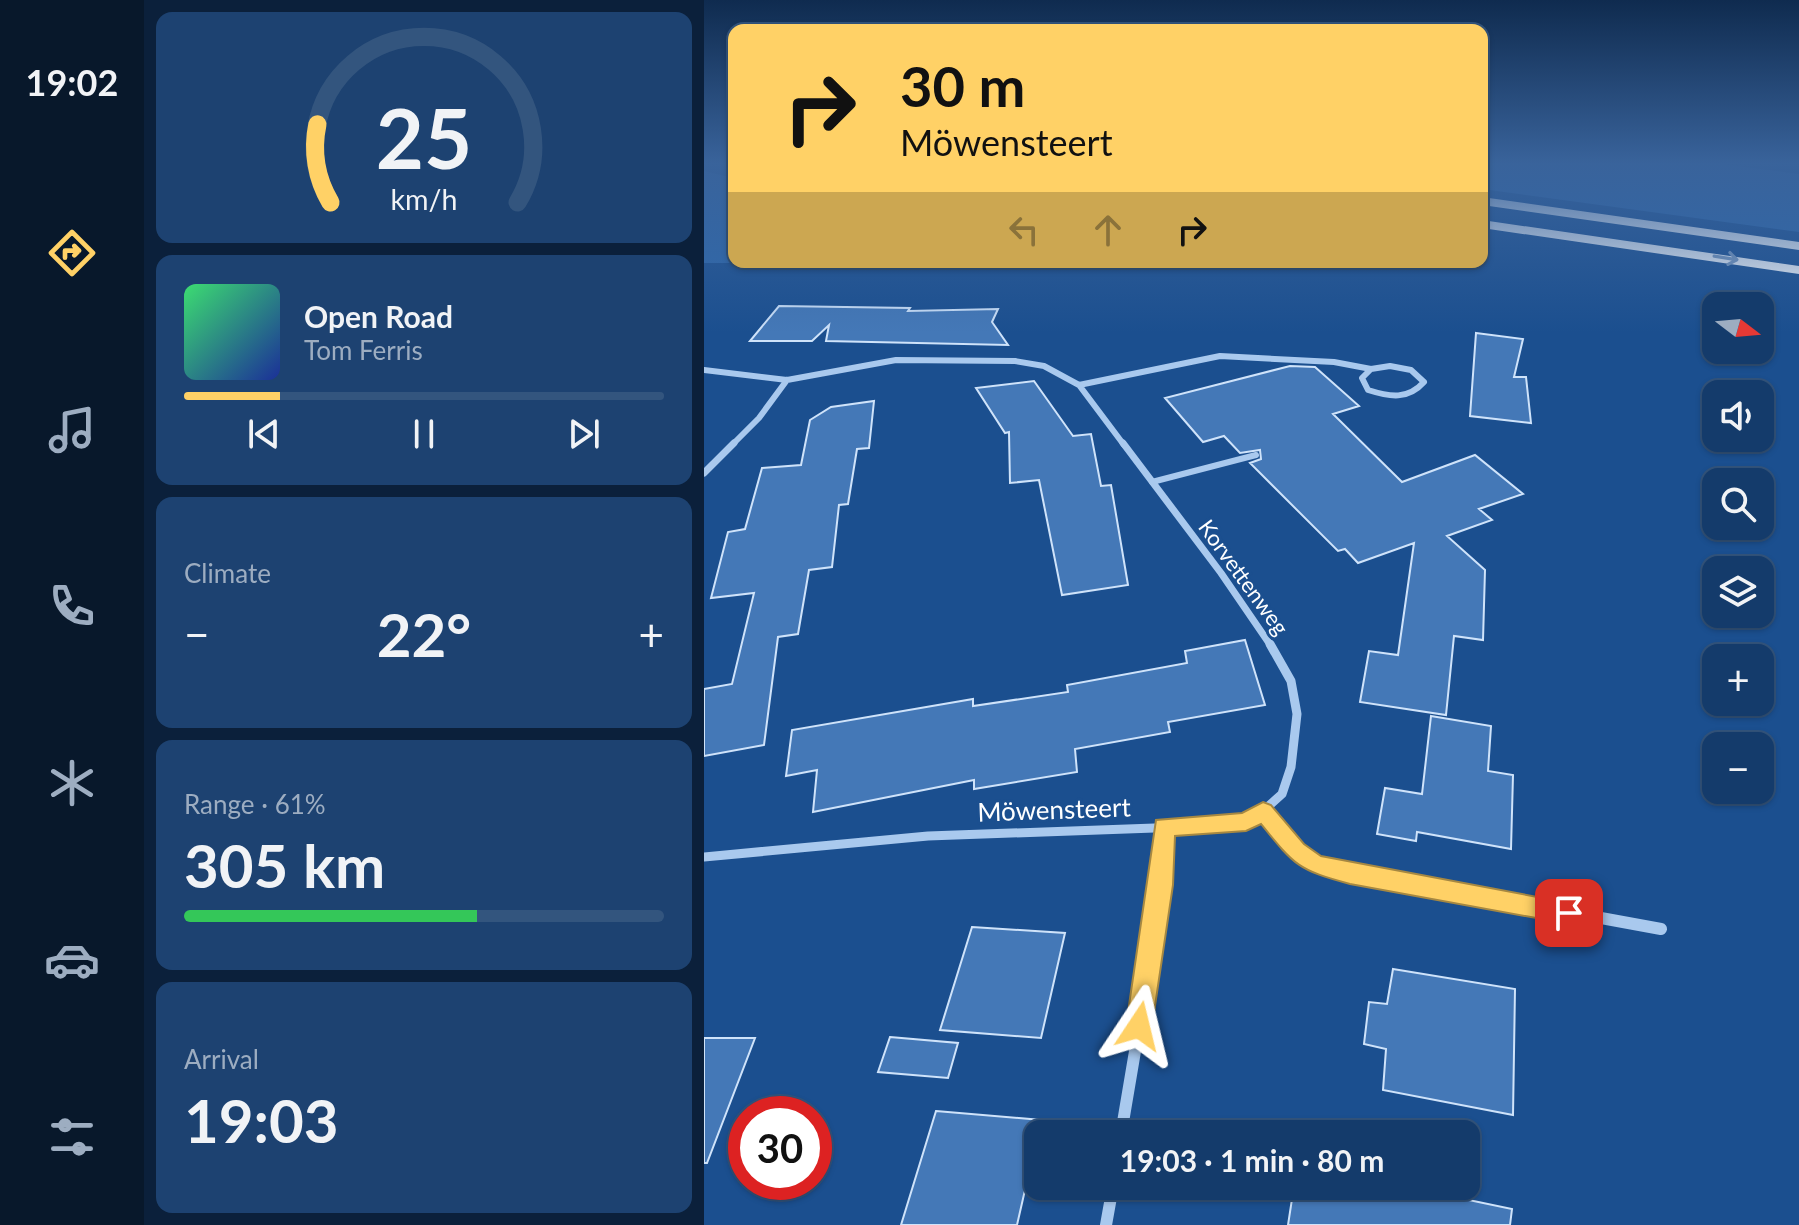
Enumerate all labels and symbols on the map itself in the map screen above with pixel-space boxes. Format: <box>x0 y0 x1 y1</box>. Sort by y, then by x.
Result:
one-way arrow <box>1712 252 1738 267</box>
north arrow <box>1702 292 1774 364</box>
street label: Korvettenweg <box>1193 514 1295 640</box>
street label: Möwensteert <box>977 790 1132 828</box>
pin <box>1535 879 1603 947</box>
position arrow <box>1097 984 1181 1068</box>
speed limit sign: 30 <box>728 1096 832 1200</box>

